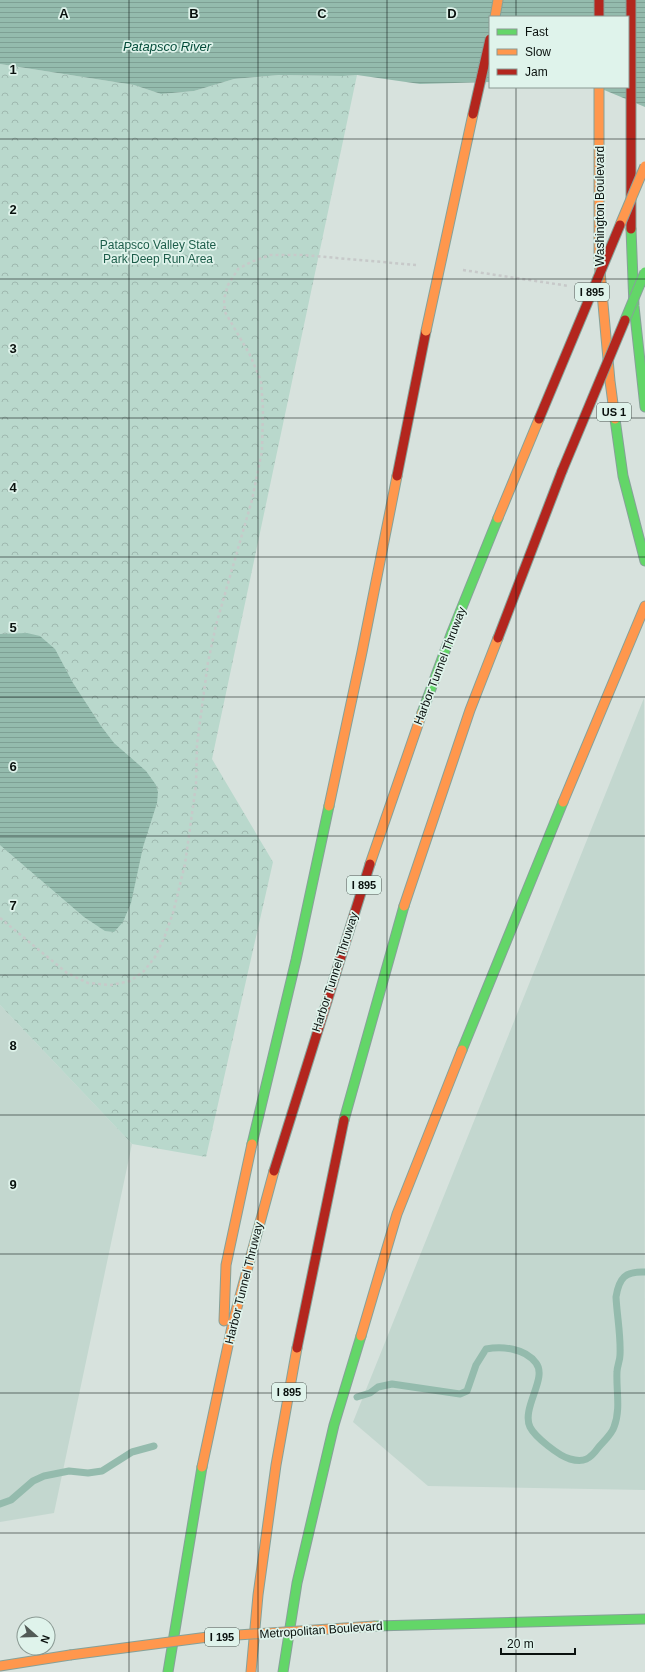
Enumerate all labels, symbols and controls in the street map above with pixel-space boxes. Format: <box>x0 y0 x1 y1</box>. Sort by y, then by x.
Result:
text: A <box>59 6 69 21</box>
text: B <box>189 6 199 21</box>
text: C <box>317 6 327 21</box>
text: D <box>447 6 457 21</box>
legend <box>489 16 629 88</box>
text: Fast <box>525 25 549 39</box>
water label: Patapsco River <box>123 39 212 54</box>
text: Slow <box>525 45 551 59</box>
text: 1 <box>9 62 17 77</box>
text: Jam <box>525 65 548 79</box>
street label: Washington Boulevard <box>593 146 607 266</box>
text: 2 <box>9 202 17 217</box>
park label: Patapsco Valley State Park Deep Run Area <box>100 238 217 266</box>
road number: I 895 <box>575 283 609 301</box>
text: 3 <box>9 341 17 356</box>
road number: US 1 <box>597 403 631 421</box>
text: 4 <box>9 480 17 495</box>
street label: Harbor Tunnel Thruway <box>411 605 469 727</box>
text: 5 <box>9 620 17 635</box>
text: 6 <box>9 759 17 774</box>
road number: I 895 <box>347 876 381 894</box>
text: 7 <box>9 898 17 913</box>
street label: Harbor Tunnel Thruway <box>309 910 361 1034</box>
text: 8 <box>9 1038 17 1053</box>
text: 9 <box>9 1177 17 1192</box>
street label: Harbor Tunnel Thruway <box>222 1221 266 1345</box>
road number: I 895 <box>272 1383 306 1401</box>
north arrow <box>16 1616 56 1656</box>
street label: Metropolitan Boulevard <box>259 1619 383 1641</box>
road number: I 195 <box>205 1628 239 1646</box>
scale bar <box>501 1630 575 1656</box>
text: N <box>38 1634 52 1645</box>
text: 20 m <box>507 1637 534 1651</box>

